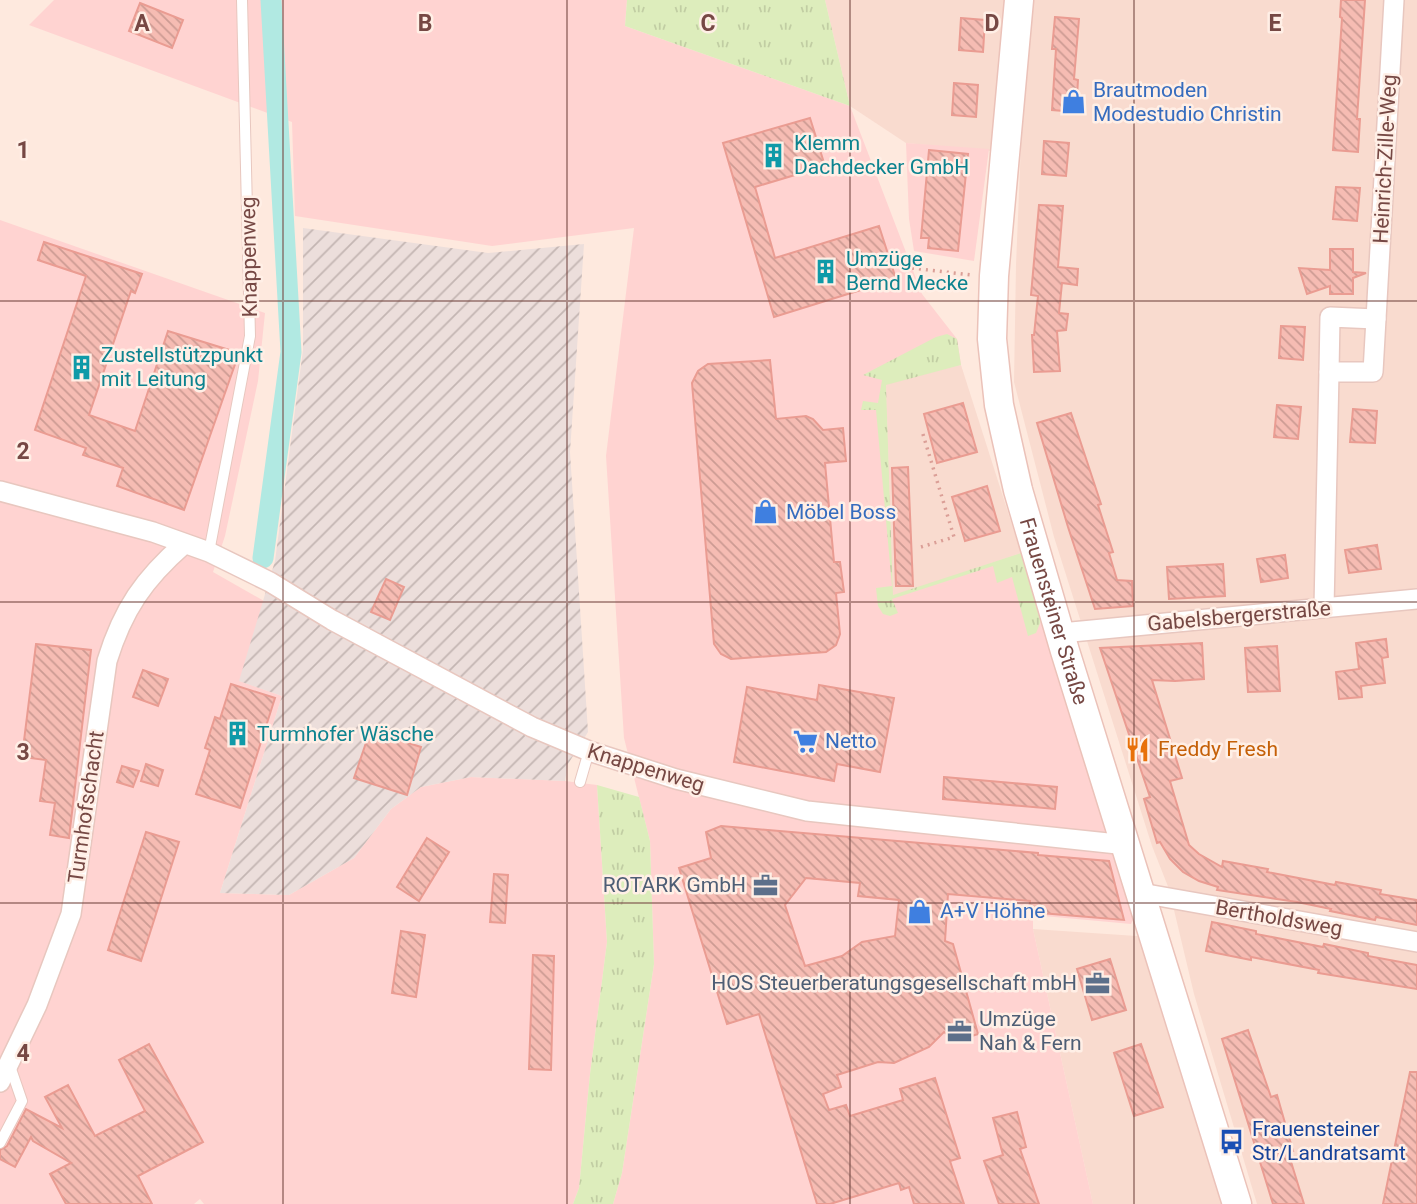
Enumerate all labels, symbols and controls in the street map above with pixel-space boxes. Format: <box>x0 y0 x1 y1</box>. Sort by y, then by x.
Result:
text: A <box>134 10 150 37</box>
text: B <box>418 10 432 37</box>
text: C <box>700 10 716 37</box>
text: D <box>985 10 999 37</box>
text: E <box>1269 10 1282 37</box>
street label: Heinrich-Zille-Weg <box>1369 74 1401 244</box>
place label: Brautmoden Modestudio Christin <box>1093 78 1282 126</box>
shop icon: Brautmoden Modestudio Christin <box>1059 88 1087 116</box>
place label: Klemm Dachdecker GmbH <box>794 131 969 179</box>
text: 1 <box>16 137 30 164</box>
building icon: Klemm Dachdecker GmbH <box>760 141 788 169</box>
street label: Knappenweg <box>236 196 262 318</box>
place label: Umzüge Bernd Mecke <box>846 247 968 295</box>
building icon: Umzüge Bernd Mecke <box>812 257 840 285</box>
place label: Zustellstützpunkt mit Leitung <box>101 343 263 391</box>
building icon: Zustellstützpunkt mit Leitung <box>67 353 95 381</box>
text: 2 <box>16 438 30 465</box>
shop icon: Möbel Boss <box>752 498 780 526</box>
place label: Möbel Boss <box>786 500 896 524</box>
street label: Frauensteiner Straße <box>1015 515 1093 708</box>
street label: Gabelsbergerstraße <box>1146 596 1332 636</box>
building icon: Turmhofer Wäsche <box>223 720 251 748</box>
place label: Turmhofer Wäsche <box>257 722 434 746</box>
supermarket icon: Netto <box>791 727 819 755</box>
street label: Turmhofschacht <box>63 729 109 885</box>
place label: Netto <box>825 729 877 753</box>
restaurant icon: Freddy Fresh <box>1124 735 1152 763</box>
place label: Freddy Fresh <box>1158 737 1278 761</box>
text: 3 <box>16 739 30 766</box>
street label: Knappenweg <box>585 739 707 797</box>
office icon: ROTARK GmbH <box>752 871 780 899</box>
place label: ROTARK GmbH <box>603 873 746 897</box>
street label: Bertholdsweg <box>1214 895 1344 941</box>
shop icon: A+V Höhne <box>906 897 934 925</box>
place label: A+V Höhne <box>940 899 1045 923</box>
office icon: HOS Steuerberatungsgesellschaft mbH <box>1083 969 1111 997</box>
place label: HOS Steuerberatungsgesellschaft mbH <box>711 971 1077 995</box>
place label: Umzüge Nah & Fern <box>979 1007 1082 1055</box>
office icon: Umzüge Nah & Fern <box>945 1017 973 1045</box>
text: 4 <box>16 1040 30 1067</box>
place label: Frauensteiner Str/Landratsamt <box>1252 1117 1406 1165</box>
bus stop icon: Frauensteiner Str/Landratsamt <box>1218 1127 1246 1155</box>

